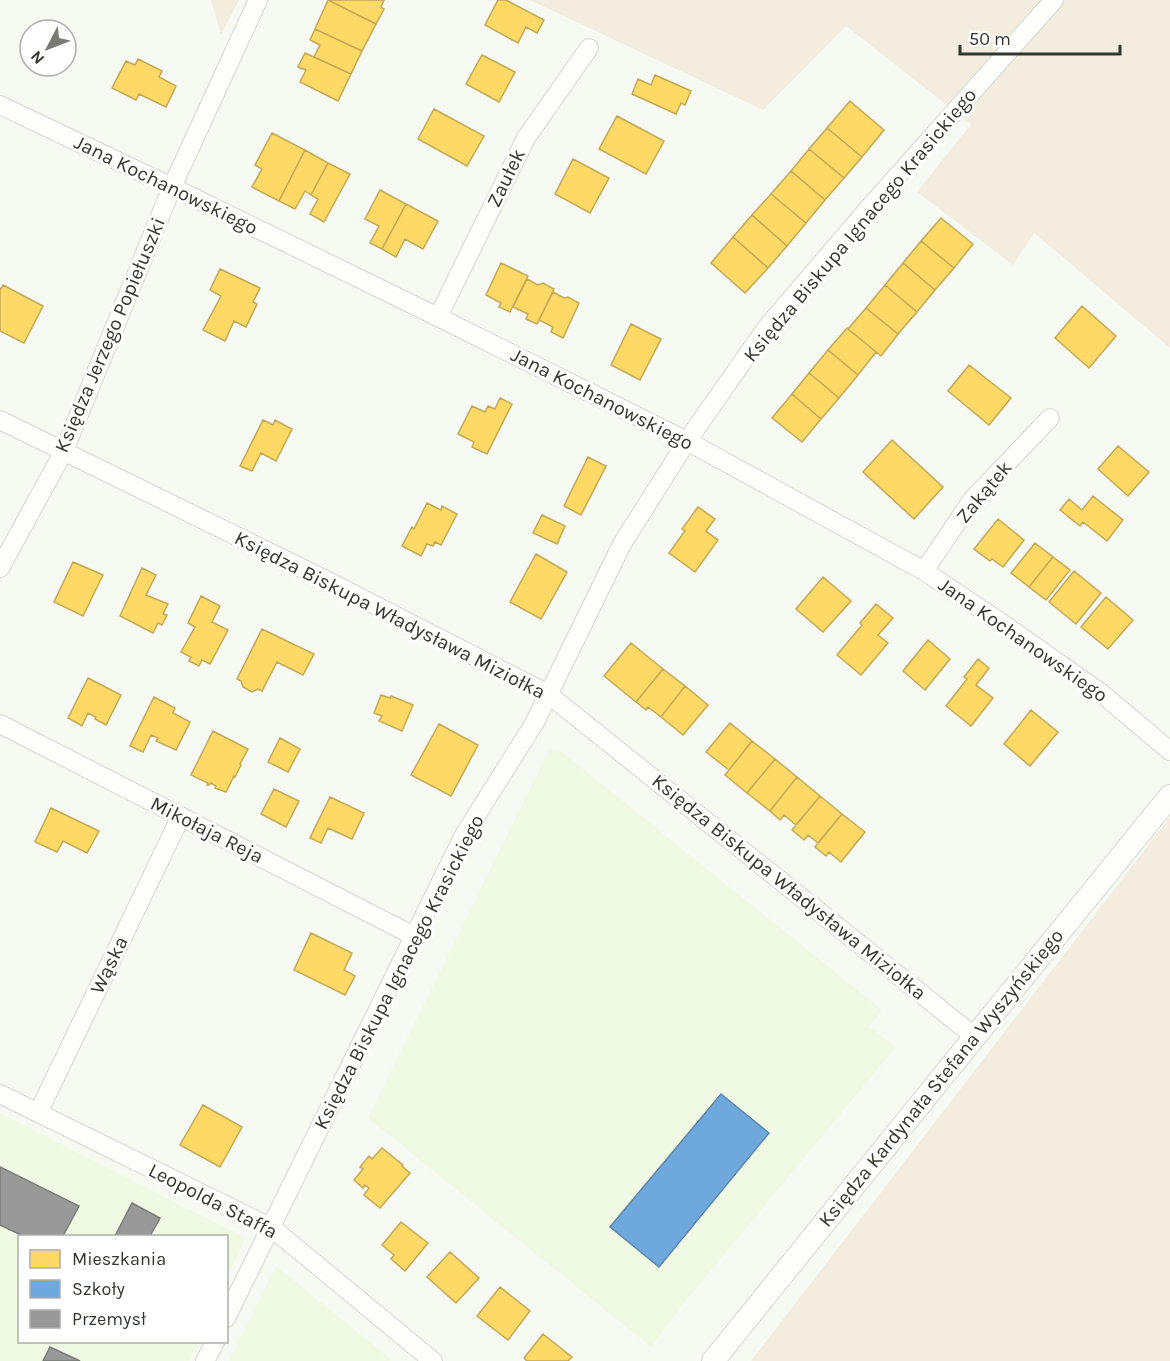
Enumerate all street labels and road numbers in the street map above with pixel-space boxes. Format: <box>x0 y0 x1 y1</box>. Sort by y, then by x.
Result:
street label: Księdza Biskupa Ignacego Krasickiego <box>739 83 981 367</box>
street label: Jana Kochanowskiego <box>71 131 261 239</box>
street label: Zaułek <box>482 145 530 211</box>
street label: Księdza Jerzego Popiełuszki <box>50 214 170 456</box>
street label: Jana Kochanowskiego <box>507 343 697 455</box>
street label: Zakątek <box>951 456 1017 528</box>
street label: Księdza Biskupa Władysława Miziołka <box>231 526 549 704</box>
street label: Jana Kochanowskiego <box>934 573 1112 707</box>
street label: Księdza Biskupa Władysława Miziołka <box>647 769 931 1005</box>
street label: Mikołaja Reja <box>147 792 267 868</box>
street label: Księdza Biskupa Ignacego Krasickiego <box>309 811 489 1133</box>
street label: Księdza Kardynała Stefana Wyszyńskiego <box>814 925 1068 1231</box>
street label: Wąska <box>85 933 133 997</box>
street label: Leopolda Staffa <box>145 1159 281 1243</box>

